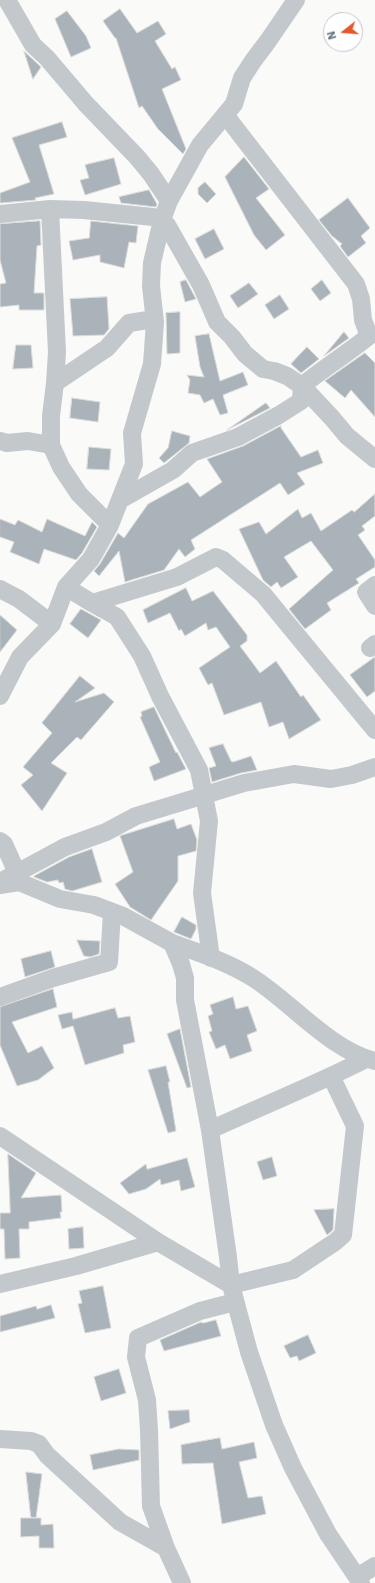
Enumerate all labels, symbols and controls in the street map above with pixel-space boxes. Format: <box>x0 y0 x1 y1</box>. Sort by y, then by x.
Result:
north arrow <box>323 12 363 52</box>
text: N <box>325 30 339 41</box>

